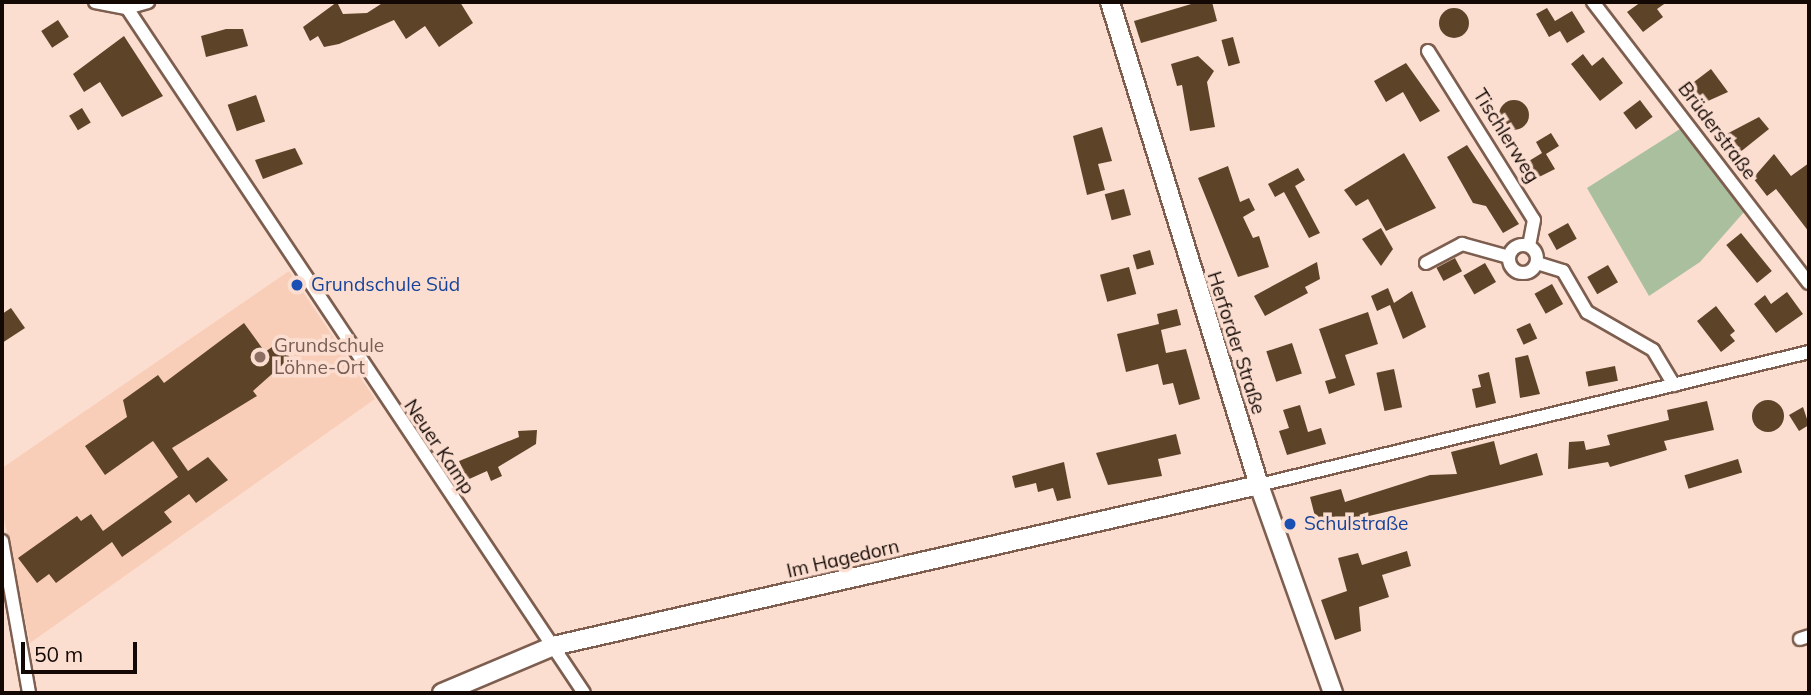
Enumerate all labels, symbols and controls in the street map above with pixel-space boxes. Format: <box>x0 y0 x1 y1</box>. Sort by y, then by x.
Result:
street label: Brüderstraße <box>1673 78 1761 184</box>
street label: Tischlerweg <box>1468 85 1544 187</box>
street label: Herforder Straße <box>1202 269 1270 417</box>
place label: Grundschule Süd <box>311 274 460 296</box>
marker: Grundschule Süd <box>289 277 305 293</box>
place label: Grundschule Löhne-Ort <box>274 335 384 379</box>
marker: Grundschule Löhne-Ort <box>252 349 268 365</box>
street label: Neuer Kamp <box>399 395 479 499</box>
place label: Schulstraße <box>1304 513 1408 535</box>
marker: Schulstraße <box>1282 516 1298 532</box>
street label: Im Hagedorn <box>785 535 901 583</box>
scale bar <box>24 628 140 672</box>
text: 50 m <box>34 641 83 667</box>

